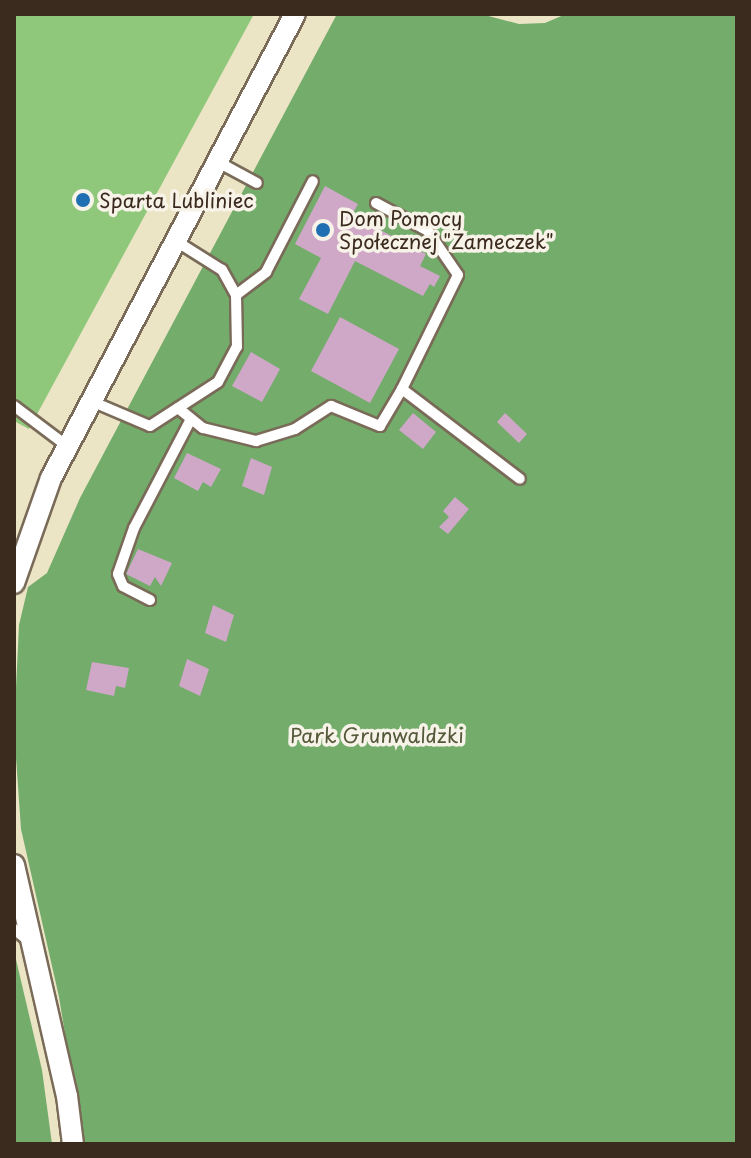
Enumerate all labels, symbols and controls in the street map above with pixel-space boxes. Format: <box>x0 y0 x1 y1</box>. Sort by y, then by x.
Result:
place label: Sparta Lubliniec <box>99 188 254 212</box>
marker: Sparta Lubliniec <box>74 191 92 209</box>
place label: Dom Pomocy Społecznej "Zameczek" <box>339 206 555 253</box>
marker: Dom Pomocy Społecznej "Zameczek" <box>314 221 332 239</box>
park label: Park Grunwaldzki <box>290 723 464 747</box>

